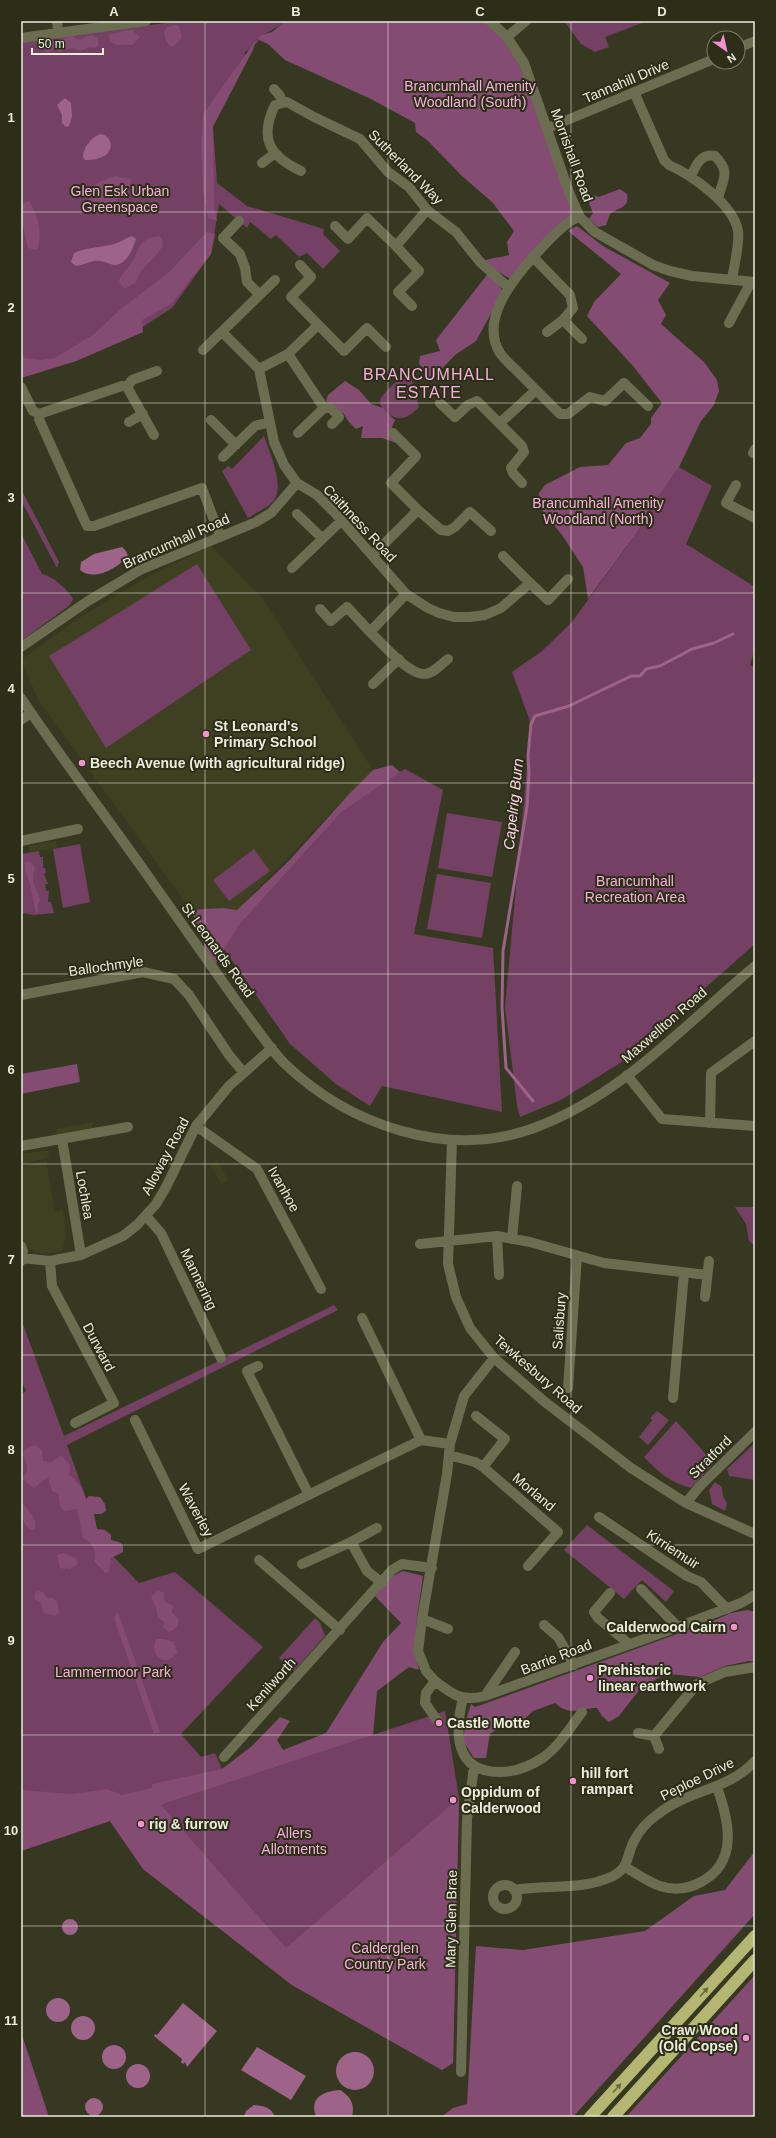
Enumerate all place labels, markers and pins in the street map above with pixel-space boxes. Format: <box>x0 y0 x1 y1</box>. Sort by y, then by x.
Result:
place label: St Leonard's Primary School <box>214 718 317 750</box>
marker: St Leonard's Primary School <box>201 729 211 739</box>
place label: Beech Avenue (with agricultural ridge) <box>90 755 345 771</box>
marker: Beech Avenue (with agricultural ridge) <box>77 758 87 768</box>
place label: Calderwood Cairn <box>606 1619 726 1635</box>
marker: Calderwood Cairn <box>729 1622 739 1632</box>
place label: Prehistoric linear earthwork <box>598 1662 706 1694</box>
marker: Prehistoric linear earthwork <box>585 1673 595 1683</box>
place label: Castle Motte <box>447 1715 530 1731</box>
marker: Castle Motte <box>434 1718 444 1728</box>
place label: hill fort rampart <box>581 1765 633 1797</box>
marker: hill fort rampart <box>568 1776 578 1786</box>
place label: Oppidum of Calderwood <box>461 1784 541 1816</box>
marker: Oppidum of Calderwood <box>448 1795 458 1805</box>
place label: rig & furrow <box>149 1816 228 1832</box>
marker: rig & furrow <box>136 1819 146 1829</box>
place label: Craw Wood (Old Copse) <box>659 2022 738 2054</box>
marker: Craw Wood (Old Copse) <box>741 2033 751 2043</box>

